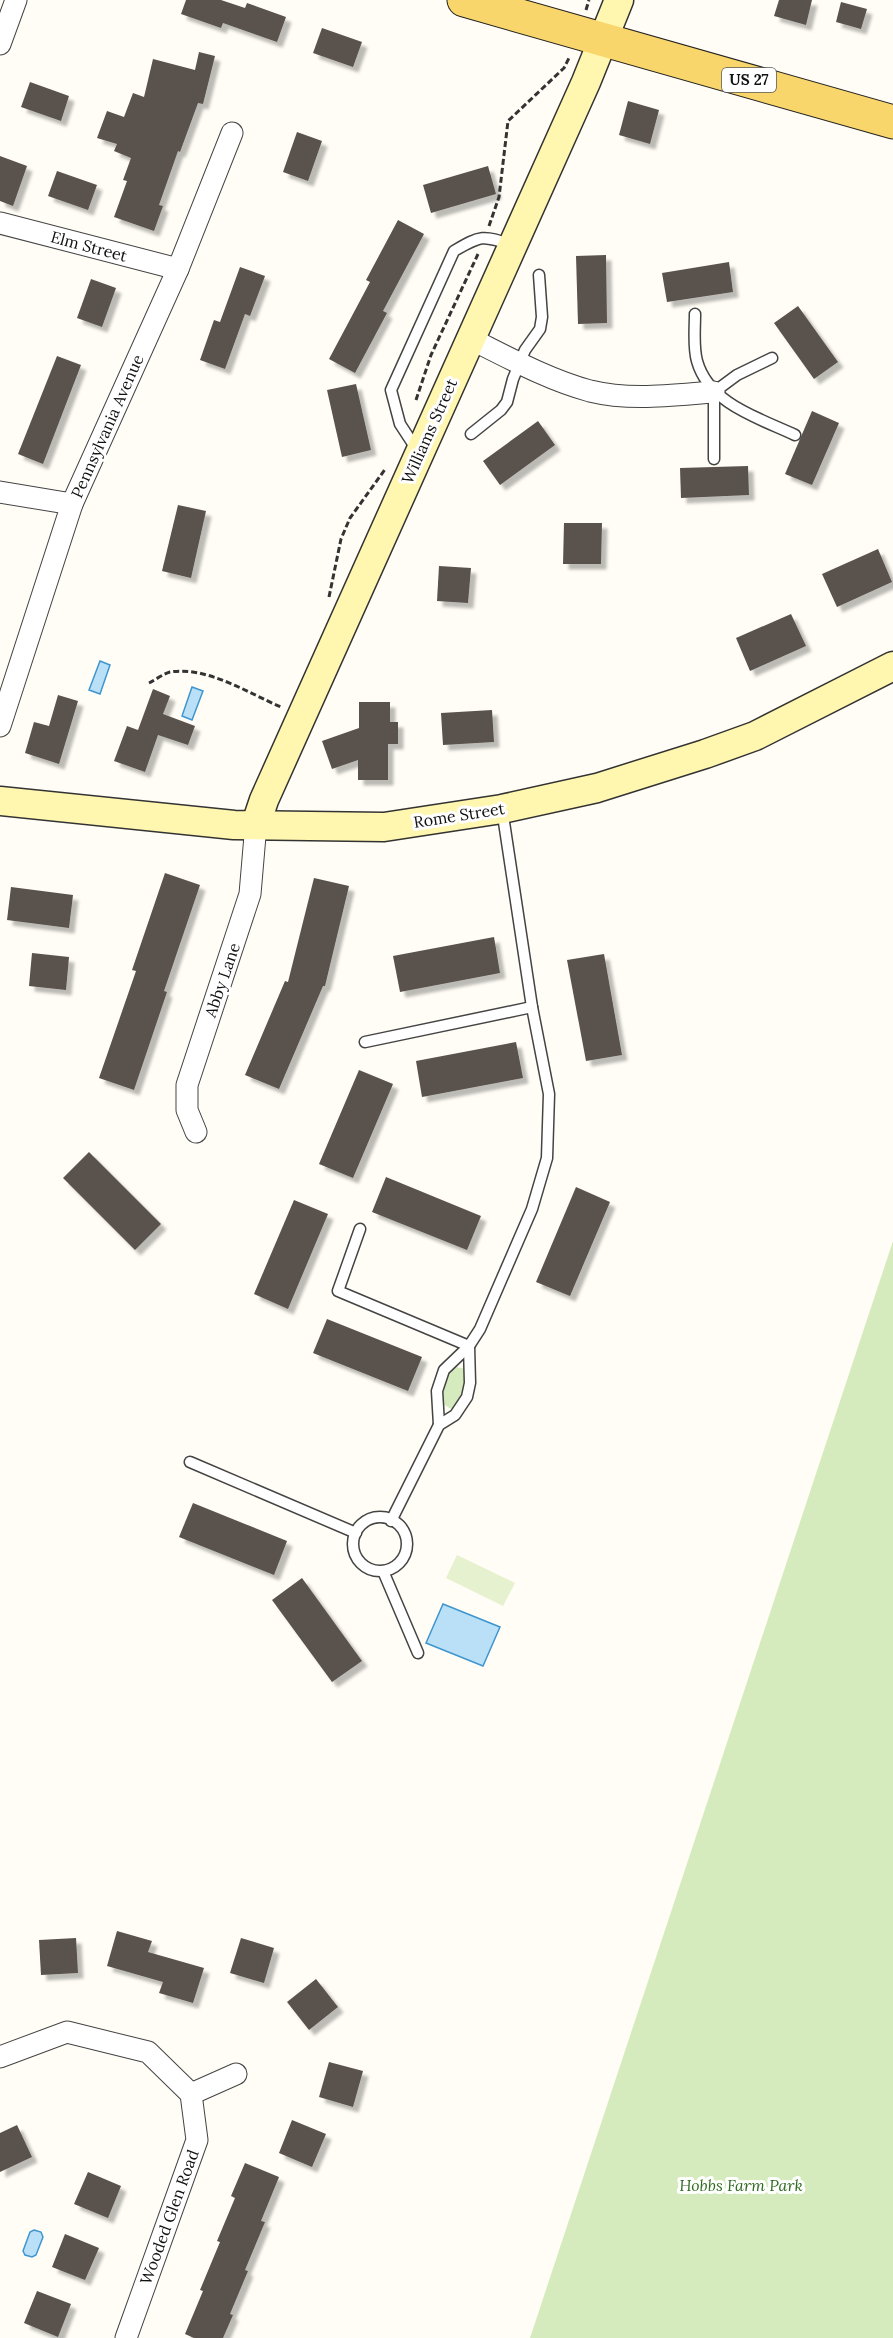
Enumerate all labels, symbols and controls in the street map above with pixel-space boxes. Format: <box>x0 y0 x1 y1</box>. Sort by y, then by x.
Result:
road number: US 27 <box>722 68 776 92</box>
street label: Elm Street <box>49 226 130 266</box>
street label: Pennsylvania Avenue <box>66 351 148 501</box>
street label: Williams Street <box>397 375 461 487</box>
street label: Rome Street <box>412 798 507 832</box>
street label: Abby Lane <box>200 940 244 1021</box>
street label: Wooded Glen Road <box>135 2146 203 2287</box>
park label: Hobbs Farm Park <box>679 2175 803 2195</box>

